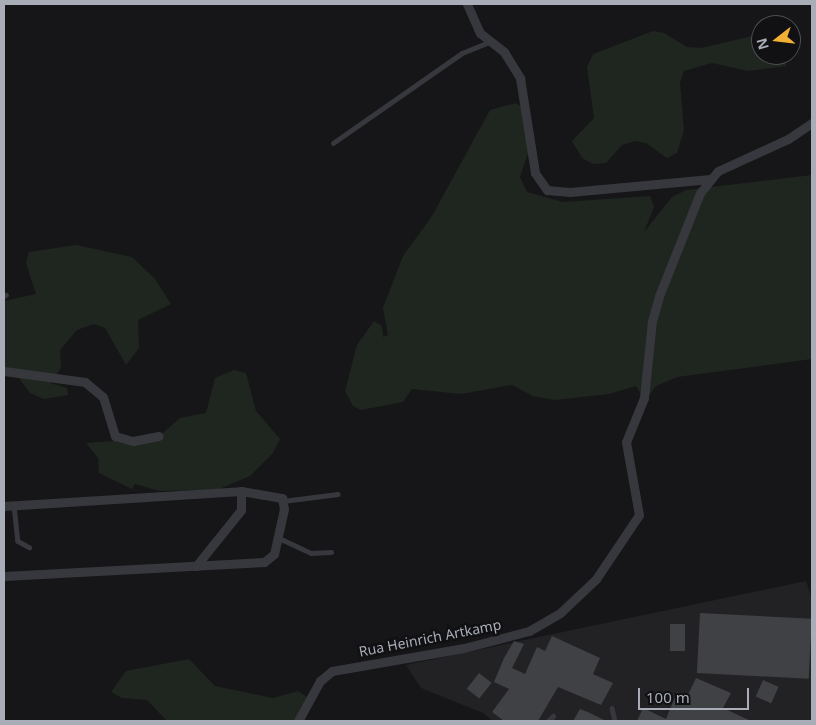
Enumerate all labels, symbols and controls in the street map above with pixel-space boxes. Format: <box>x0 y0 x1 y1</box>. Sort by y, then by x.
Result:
north arrow <box>751 15 801 65</box>
text: N <box>751 36 773 52</box>
street label: Rua Heinrich Artkamp <box>357 616 503 660</box>
scale bar <box>641 678 752 710</box>
text: 100 m <box>646 687 690 707</box>

